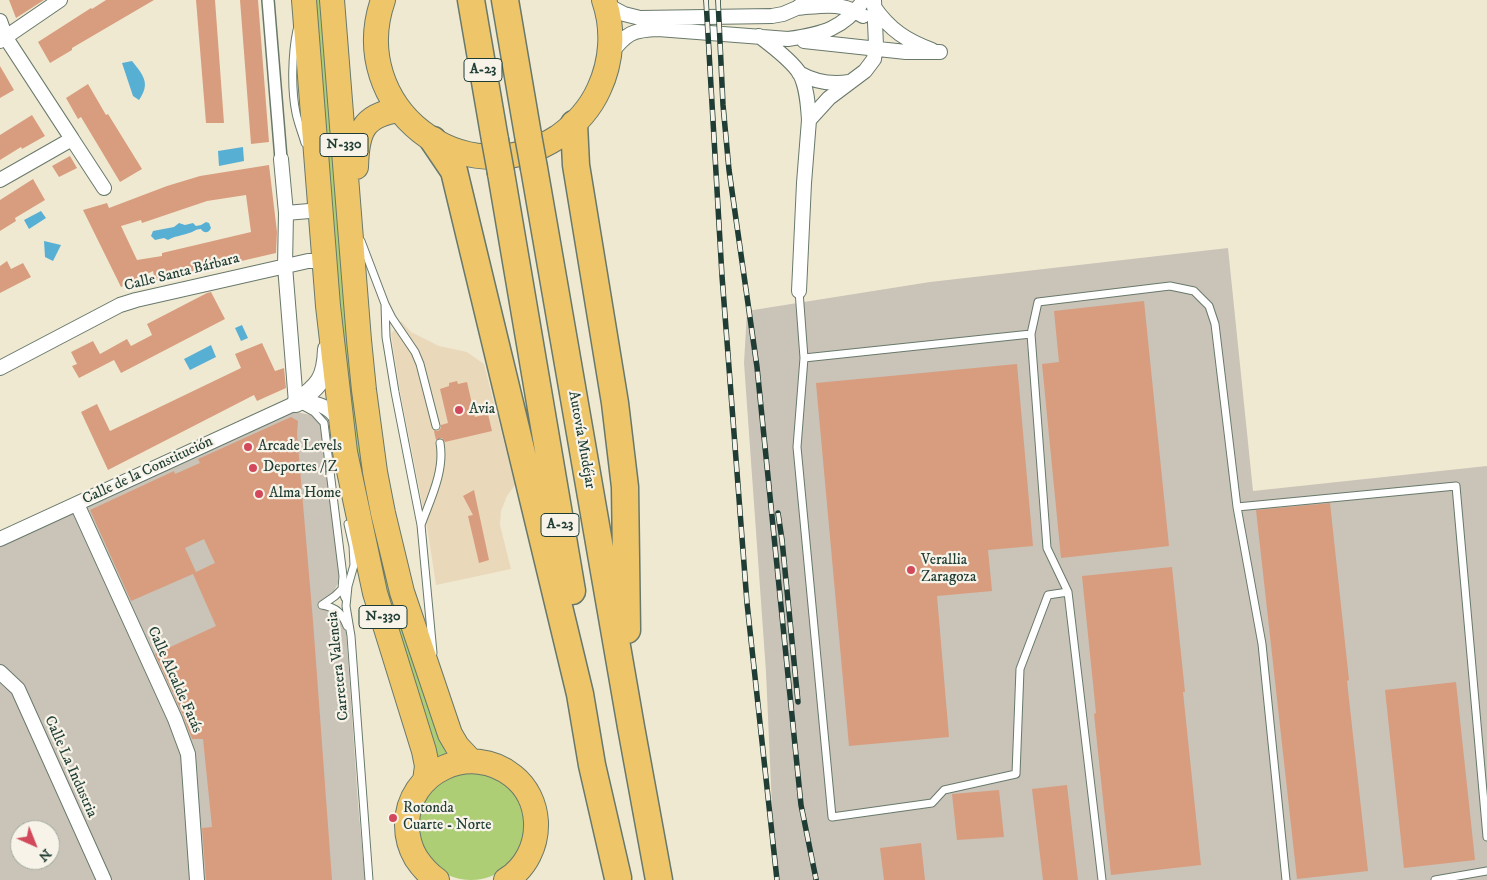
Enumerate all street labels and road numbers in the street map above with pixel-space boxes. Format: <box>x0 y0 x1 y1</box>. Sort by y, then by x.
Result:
road number: A-23 <box>464 58 502 82</box>
road number: N-330 <box>320 134 368 156</box>
street label: Calle Santa Bárbara <box>123 250 241 296</box>
street label: Autovía Mudéjar <box>564 390 598 490</box>
street label: Calle de la Constitución <box>80 433 216 509</box>
road number: A-23 <box>541 514 579 536</box>
road number: N-330 <box>359 606 407 628</box>
street label: Carretera Valencia <box>324 610 354 722</box>
street label: Calle Alcalde Fatás <box>143 624 205 736</box>
street label: Calle La Industria <box>40 713 100 821</box>

